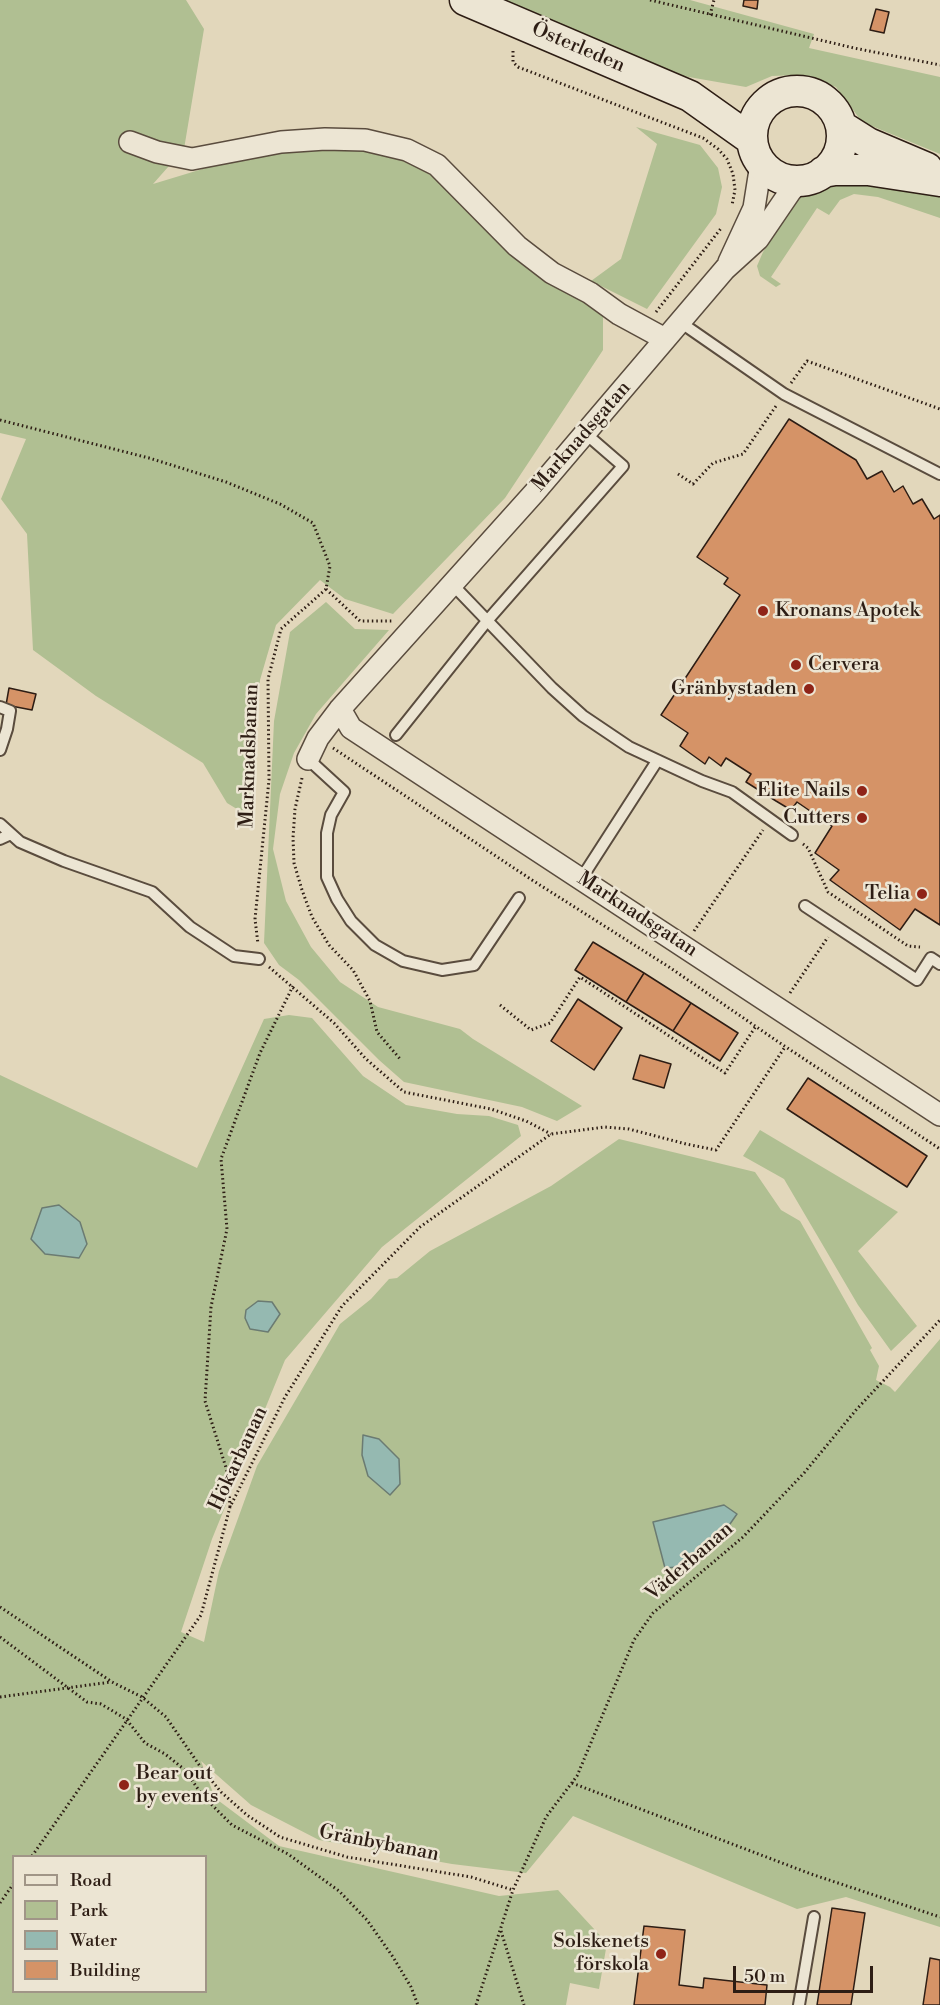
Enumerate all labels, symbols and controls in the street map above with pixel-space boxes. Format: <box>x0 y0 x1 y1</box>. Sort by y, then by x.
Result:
street label: Österleden <box>528 18 628 78</box>
street label: Marknadsgatan <box>527 377 637 497</box>
place label: Kronans Apotek <box>775 599 920 623</box>
marker: Kronans Apotek <box>756 604 770 618</box>
place label: Cervera <box>808 653 880 677</box>
marker: Cervera <box>789 658 803 672</box>
place label: Gränbystaden <box>671 677 797 701</box>
marker: Gränbystaden <box>802 682 816 696</box>
street label: Marknadsbanan <box>235 683 265 829</box>
place label: Elite Nails <box>757 779 850 803</box>
marker: Elite Nails <box>855 784 869 798</box>
place label: Cutters <box>783 806 850 830</box>
marker: Cutters <box>855 811 869 825</box>
street label: Marknadsgatan <box>572 867 702 963</box>
place label: Telia <box>865 882 910 906</box>
marker: Telia <box>915 887 929 901</box>
street label: Hökarbanan <box>204 1403 274 1515</box>
street label: Väderbanan <box>641 1517 739 1607</box>
place label: Bear out by events <box>136 1762 219 1809</box>
marker: Bear out by events <box>117 1778 131 1792</box>
street label: Gränbybanan <box>317 1821 441 1867</box>
legend <box>12 1855 207 1993</box>
text: Road <box>70 1869 112 1892</box>
text: Park <box>70 1899 107 1922</box>
text: Water <box>70 1929 117 1952</box>
place label: Solskenets förskola <box>553 1930 649 1977</box>
marker: Solskenets förskola <box>654 1947 668 1961</box>
scale bar <box>736 1954 876 1992</box>
text: Building <box>70 1959 140 1982</box>
text: 50 m <box>744 1965 785 1988</box>

